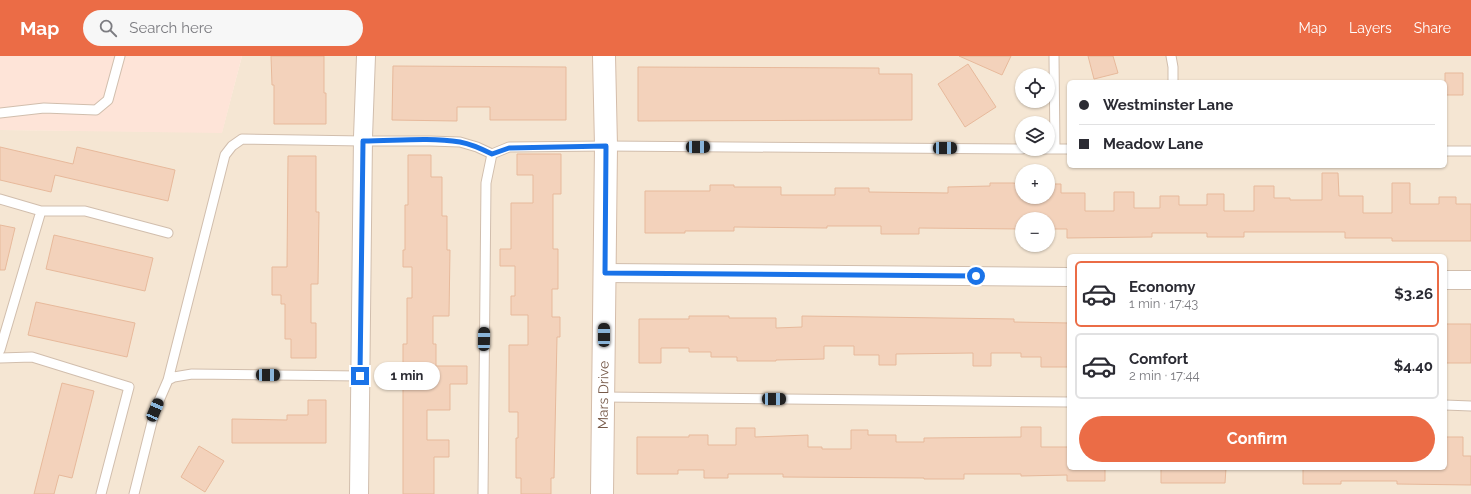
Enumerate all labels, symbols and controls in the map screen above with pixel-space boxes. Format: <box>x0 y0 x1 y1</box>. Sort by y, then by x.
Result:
search box <box>83 10 363 46</box>
text: Map <box>20 17 59 39</box>
icon: search <box>97 17 119 39</box>
text: Search here <box>129 19 213 37</box>
text: Map <box>1299 20 1327 36</box>
text: Layers <box>1349 20 1392 36</box>
text: Share <box>1414 20 1451 36</box>
map controls <box>1015 68 1055 252</box>
button: locate <box>1015 68 1055 108</box>
text: Westminster Lane <box>1103 96 1233 114</box>
button: layers <box>1015 116 1055 156</box>
text: Meadow Lane <box>1103 135 1203 153</box>
car <box>686 141 710 153</box>
car <box>933 142 957 154</box>
button: + <box>1015 164 1055 204</box>
button: − <box>1015 212 1055 252</box>
route start <box>967 267 985 285</box>
icon: car <box>1081 276 1117 312</box>
text: Economy <box>1129 278 1196 296</box>
text: $3.26 <box>1394 285 1433 303</box>
text: 1 min · 17:43 <box>1129 296 1198 311</box>
car <box>598 323 610 347</box>
car <box>478 327 490 351</box>
icon: car <box>1081 348 1117 384</box>
text: Comfort <box>1129 350 1188 368</box>
text: $4.40 <box>1394 357 1433 375</box>
street label: Mars Drive <box>595 361 612 429</box>
callout: 1 min <box>374 362 440 390</box>
route end <box>351 367 369 385</box>
text: 1 min <box>391 368 423 383</box>
text: 2 min · 17:44 <box>1129 368 1200 383</box>
car <box>256 369 280 381</box>
car <box>762 393 786 405</box>
car <box>145 397 165 423</box>
button: Confirm <box>1079 416 1435 462</box>

